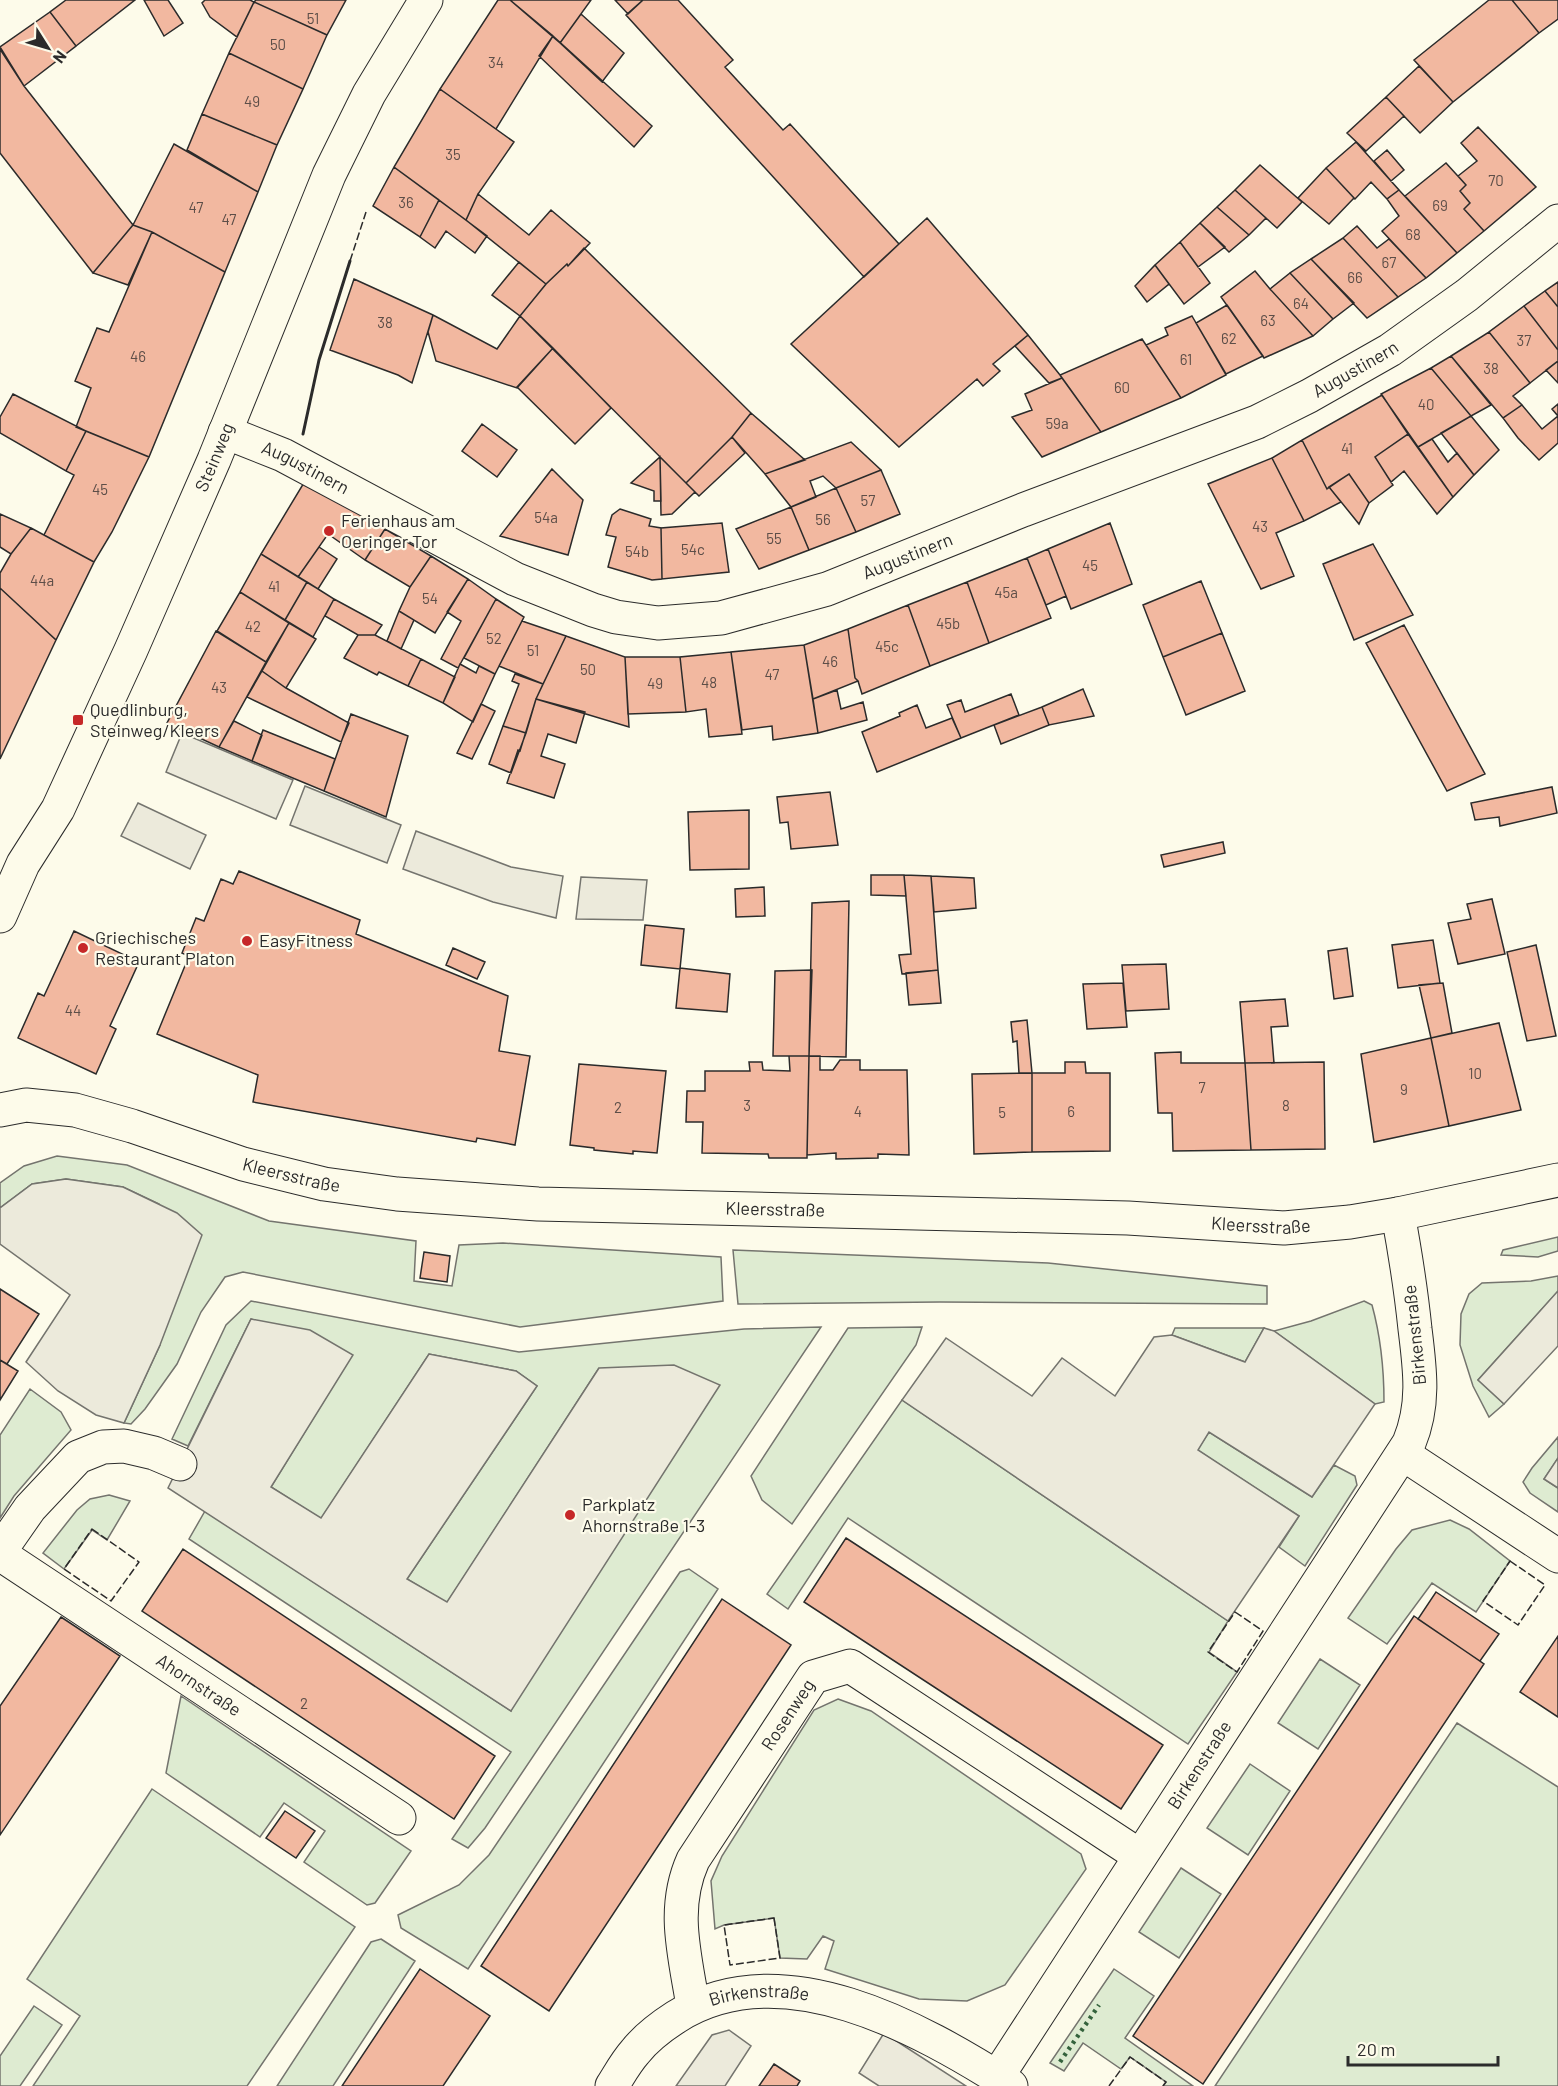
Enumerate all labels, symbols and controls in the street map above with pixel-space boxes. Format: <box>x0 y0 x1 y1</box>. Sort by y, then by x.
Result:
house number: 51 <box>307 9 319 27</box>
north arrow <box>18 18 78 78</box>
house number: 50 <box>270 35 286 53</box>
text: N <box>50 47 71 67</box>
house number: 34 <box>488 53 504 71</box>
house number: 49 <box>244 92 260 110</box>
house number: 35 <box>445 145 461 163</box>
house number: 70 <box>1488 171 1504 189</box>
house number: 36 <box>398 193 414 211</box>
house number: 69 <box>1432 196 1448 214</box>
house number: 47 <box>189 198 203 216</box>
house number: 47 <box>222 210 236 228</box>
house number: 68 <box>1405 225 1421 243</box>
house number: 67 <box>1382 253 1396 271</box>
house number: 66 <box>1347 268 1363 286</box>
house number: 64 <box>1293 294 1309 312</box>
house number: 63 <box>1260 311 1276 329</box>
house number: 38 <box>377 313 393 331</box>
house number: 62 <box>1221 329 1237 347</box>
house number: 37 <box>1517 331 1531 349</box>
street label: Augustinern <box>1308 336 1402 402</box>
house number: 46 <box>130 347 146 365</box>
house number: 61 <box>1180 350 1192 368</box>
house number: 38 <box>1483 359 1499 377</box>
house number: 60 <box>1114 378 1130 396</box>
house number: 40 <box>1418 395 1434 413</box>
house number: 59a <box>1045 414 1069 432</box>
street label: Steinweg <box>190 419 238 495</box>
street label: Augustinern <box>259 436 353 498</box>
house number: 41 <box>1341 439 1353 457</box>
house number: 45 <box>92 480 108 498</box>
house number: 57 <box>861 491 875 509</box>
house number: 54a <box>534 508 558 526</box>
place label: Ferienhaus am Oeringer Tor <box>341 509 455 552</box>
house number: 56 <box>815 510 831 528</box>
house number: 43 <box>1252 517 1268 535</box>
marker: Ferienhaus am Oeringer Tor <box>322 524 336 538</box>
street label: Augustinern <box>859 528 956 584</box>
house number: 55 <box>766 529 782 547</box>
house number: 54c <box>681 540 705 558</box>
house number: 54b <box>625 542 649 560</box>
house number: 45 <box>1082 556 1098 574</box>
house number: 44a <box>30 571 54 589</box>
house number: 41 <box>268 577 280 595</box>
house number: 45a <box>994 583 1018 601</box>
house number: 54 <box>422 589 438 607</box>
house number: 45b <box>936 614 960 632</box>
house number: 42 <box>245 617 261 635</box>
house number: 52 <box>486 629 502 647</box>
house number: 45c <box>875 637 899 655</box>
house number: 51 <box>527 641 539 659</box>
house number: 46 <box>822 652 838 670</box>
house number: 50 <box>580 660 596 678</box>
house number: 47 <box>765 665 779 683</box>
house number: 48 <box>701 673 717 691</box>
house number: 49 <box>647 674 663 692</box>
house number: 43 <box>211 678 227 696</box>
place label: Quedlinburg, Steinweg/Kleers <box>90 698 219 741</box>
marker: Quedlinburg, Steinweg/Kleers <box>71 713 85 727</box>
place label: Griechisches Restaurant Platon <box>95 926 235 969</box>
place label: EasyFitness <box>259 929 353 951</box>
marker: EasyFitness <box>240 934 254 948</box>
marker: Griechisches Restaurant Platon <box>76 941 90 955</box>
house number: 44 <box>65 1001 81 1019</box>
house number: 10 <box>1468 1064 1482 1082</box>
house number: 7 <box>1198 1078 1206 1096</box>
house number: 9 <box>1400 1080 1408 1098</box>
house number: 3 <box>743 1096 751 1114</box>
house number: 8 <box>1282 1096 1290 1114</box>
house number: 2 <box>614 1098 622 1116</box>
house number: 4 <box>854 1102 862 1120</box>
house number: 6 <box>1067 1102 1075 1120</box>
house number: 5 <box>998 1103 1006 1121</box>
street label: Kleersstraße <box>240 1152 342 1196</box>
street label: Kleersstraße <box>725 1196 825 1221</box>
street label: Kleersstraße <box>1210 1211 1311 1238</box>
street label: Birkenstraße <box>1398 1284 1430 1386</box>
place label: Parkplatz Ahornstraße 1-3 <box>582 1493 705 1536</box>
marker: Parkplatz Ahornstraße 1-3 <box>563 1508 577 1522</box>
street label: Ahornstraße <box>152 1649 246 1720</box>
street label: Rosenweg <box>756 1675 819 1754</box>
house number: 2 <box>300 1694 308 1712</box>
street label: Birkenstraße <box>1162 1716 1236 1813</box>
street label: Birkenstraße <box>706 1979 811 2010</box>
scale bar <box>1348 2029 1498 2067</box>
text: 20 m <box>1357 2038 1395 2060</box>

